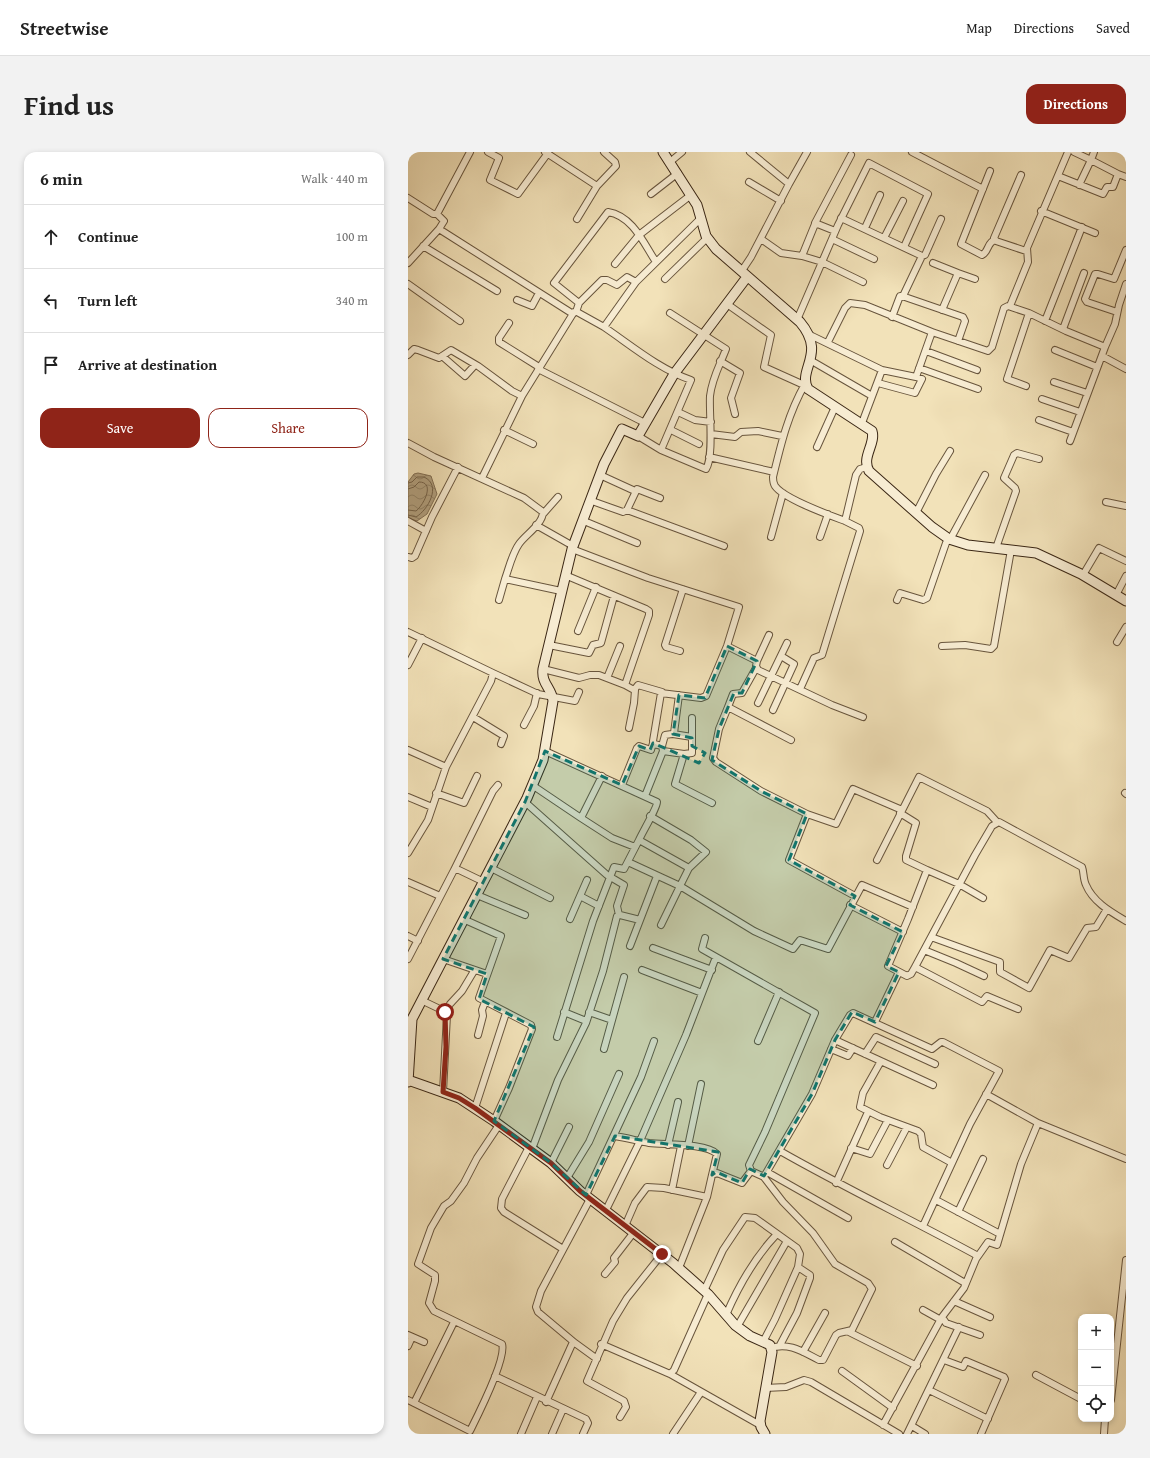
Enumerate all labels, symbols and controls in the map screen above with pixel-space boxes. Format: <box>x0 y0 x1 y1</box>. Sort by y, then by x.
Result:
text: Streetwise <box>20 14 109 42</box>
text: Map <box>966 18 992 38</box>
text: Directions <box>1014 18 1074 38</box>
text: Saved <box>1096 18 1130 38</box>
text: Find us <box>24 84 114 125</box>
button: Directions <box>1026 84 1126 124</box>
text: 6 min <box>40 166 82 191</box>
text: Walk · 440 m <box>301 169 368 188</box>
icon: ahead <box>40 226 62 248</box>
text: Continue <box>78 226 139 247</box>
text: 100 m <box>336 227 368 246</box>
icon: left <box>40 290 62 312</box>
text: Turn left <box>78 290 137 311</box>
text: 340 m <box>336 291 368 310</box>
icon: arrive <box>40 354 62 376</box>
text: Arrive at destination <box>78 354 217 375</box>
button: Save <box>40 408 200 448</box>
button: Share <box>208 408 368 448</box>
route start <box>436 1003 454 1021</box>
route end <box>653 1245 671 1263</box>
map controls <box>1078 1314 1114 1422</box>
button: + <box>1078 1314 1114 1350</box>
button: − <box>1078 1350 1114 1386</box>
button: locate <box>1078 1386 1114 1422</box>

